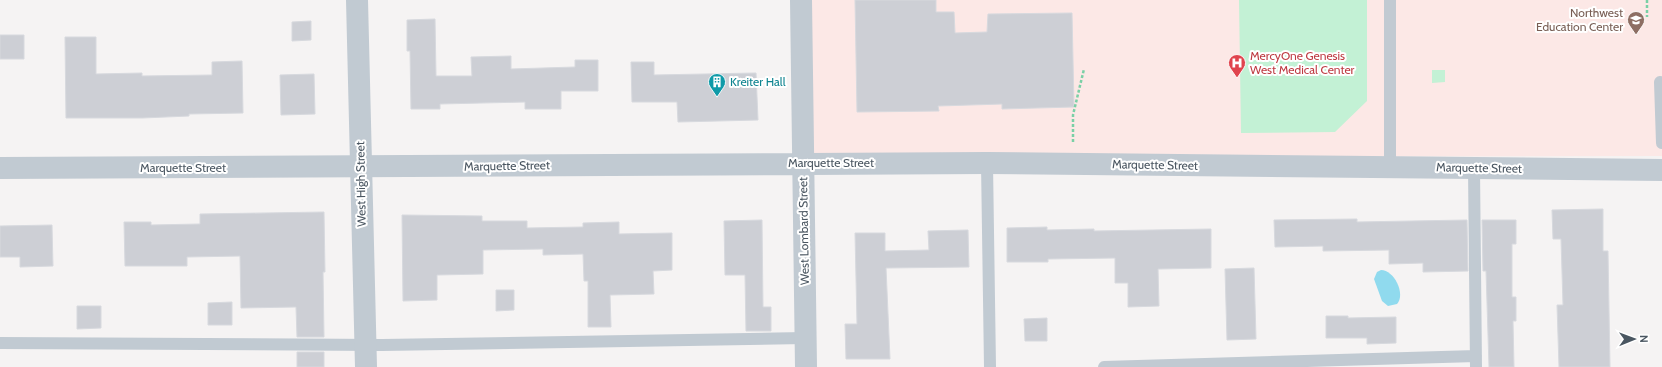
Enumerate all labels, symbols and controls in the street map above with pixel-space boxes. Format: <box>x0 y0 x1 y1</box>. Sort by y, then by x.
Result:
place label: Northwest Education Center <box>1536 5 1623 34</box>
school or university icon: Northwest Education Center <box>1626 10 1646 35</box>
place label: MercyOne Genesis West Medical Center <box>1250 48 1355 77</box>
hospital icon: MercyOne Genesis West Medical Center <box>1227 53 1247 78</box>
building icon: Kreiter Hall <box>707 72 727 97</box>
place label: Kreiter Hall <box>730 74 786 89</box>
street label: West High Street <box>352 141 369 227</box>
street label: Marquette Street <box>788 155 874 170</box>
street label: Marquette Street <box>1112 156 1198 173</box>
street label: Marquette Street <box>464 157 550 174</box>
street label: Marquette Street <box>1436 159 1522 176</box>
street label: Marquette Street <box>140 160 226 175</box>
street label: West Lombard Street <box>795 177 812 285</box>
north arrow <box>1614 319 1654 359</box>
text: N <box>1637 335 1651 343</box>

